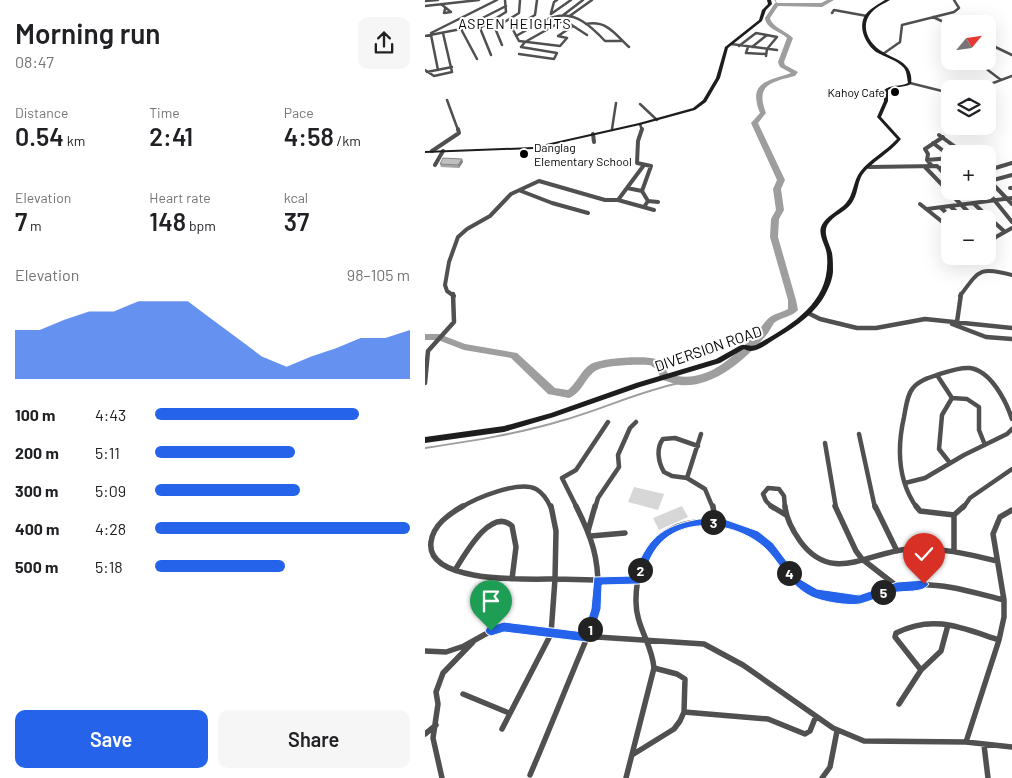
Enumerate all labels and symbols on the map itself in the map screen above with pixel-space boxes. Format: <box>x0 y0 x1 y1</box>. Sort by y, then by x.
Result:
district label: ASPEN HEIGHTS <box>458 15 572 32</box>
north arrow <box>941 15 996 70</box>
place label: Kahoy Cafe <box>828 85 885 99</box>
marker: Kahoy Cafe <box>889 86 901 98</box>
place label: Danglag Elementary School <box>534 140 632 168</box>
marker: Danglag Elementary School <box>518 148 530 160</box>
street label: DIVERSION ROAD <box>652 321 764 375</box>
pin: 3 <box>701 510 725 534</box>
pin <box>903 533 945 584</box>
pin: 2 <box>627 558 653 582</box>
pin: 4 <box>777 560 801 586</box>
pin <box>470 580 512 631</box>
pin: 5 <box>871 580 895 604</box>
pin: 1 <box>577 616 603 642</box>

